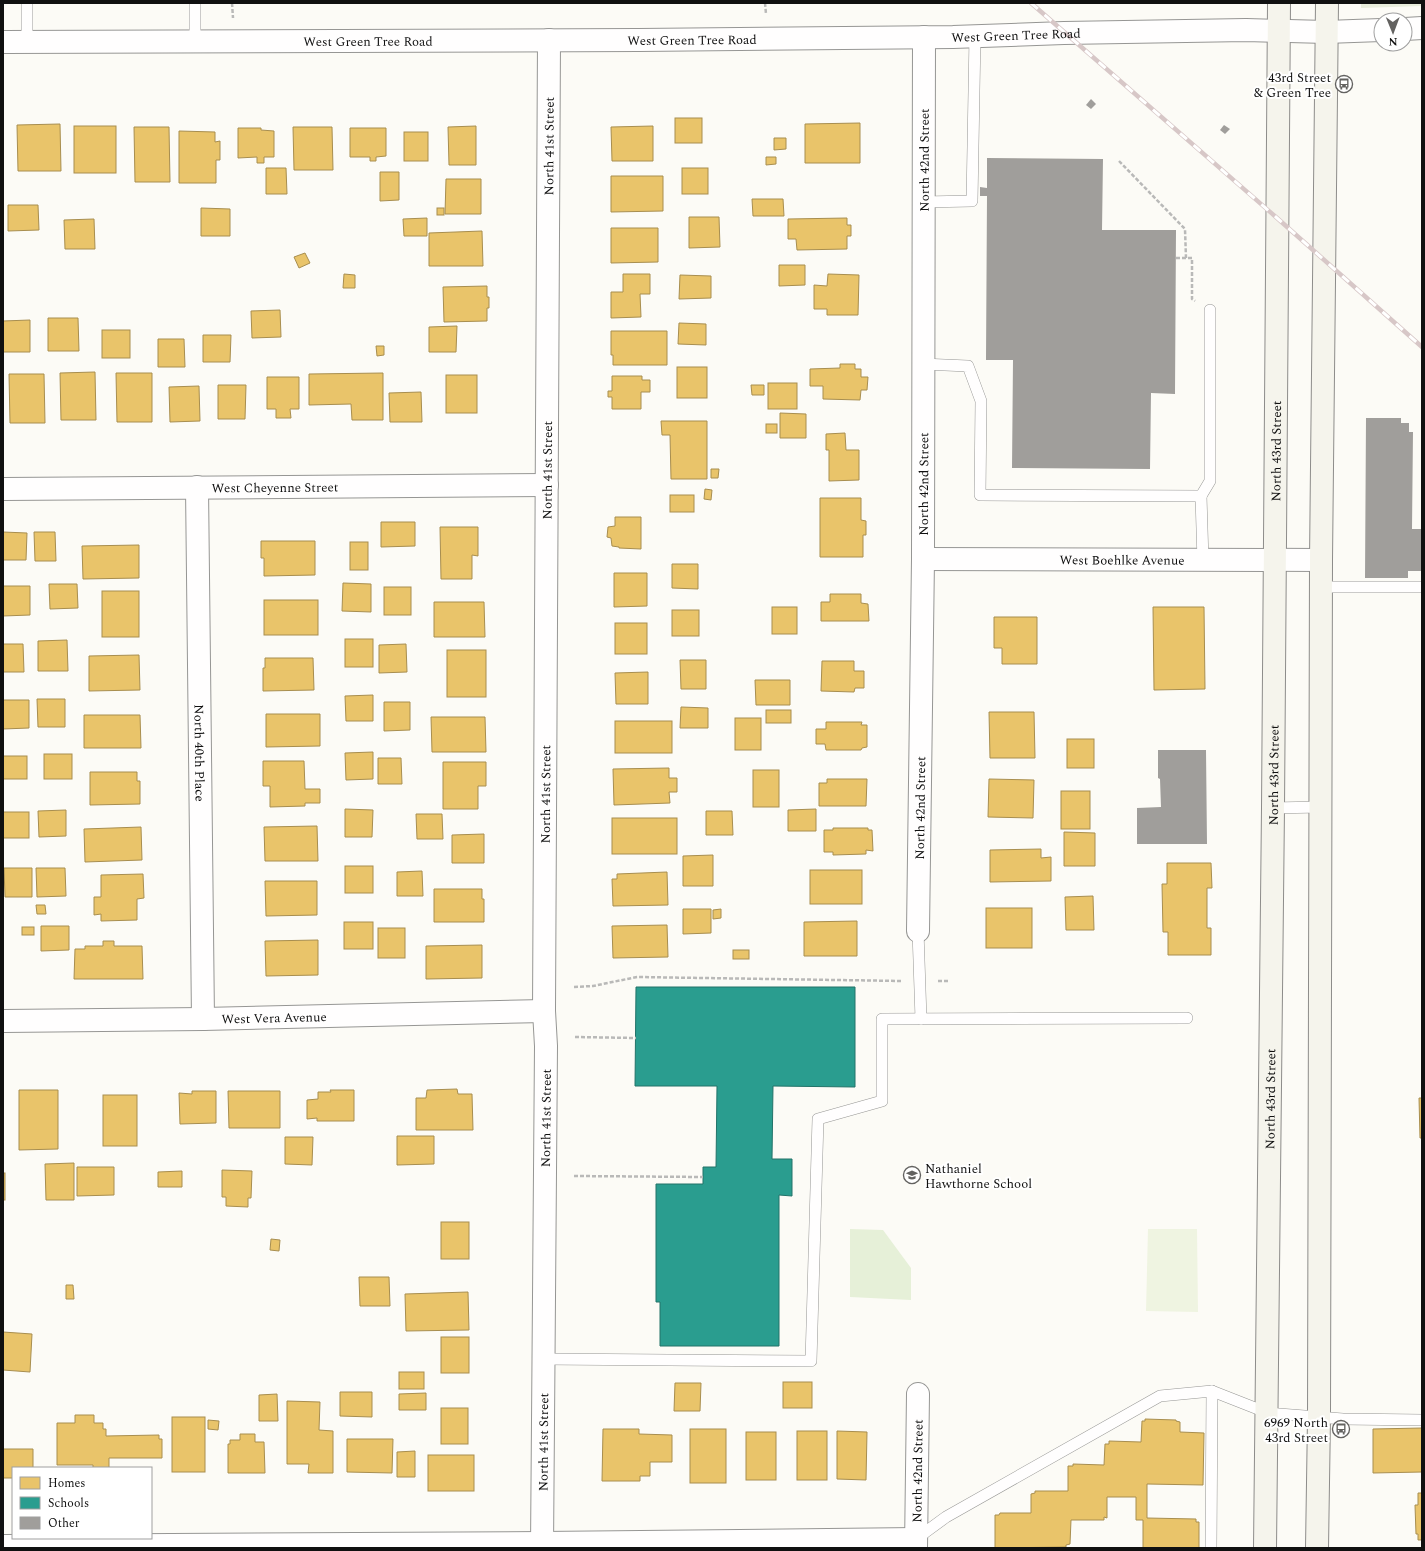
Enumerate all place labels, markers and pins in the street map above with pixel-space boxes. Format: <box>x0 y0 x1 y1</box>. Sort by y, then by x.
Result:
place label: 43rd Street & Green Tree <box>1254 68 1331 103</box>
bus stop icon: 43rd Street & Green Tree <box>1334 74 1354 94</box>
place label: Nathaniel Hawthorne School <box>925 1159 1032 1194</box>
school or university icon: Nathaniel Hawthorne School <box>902 1165 922 1185</box>
place label: 6969 North 43rd Street <box>1264 1413 1328 1448</box>
bus stop icon: 6969 North 43rd Street <box>1331 1419 1351 1439</box>

